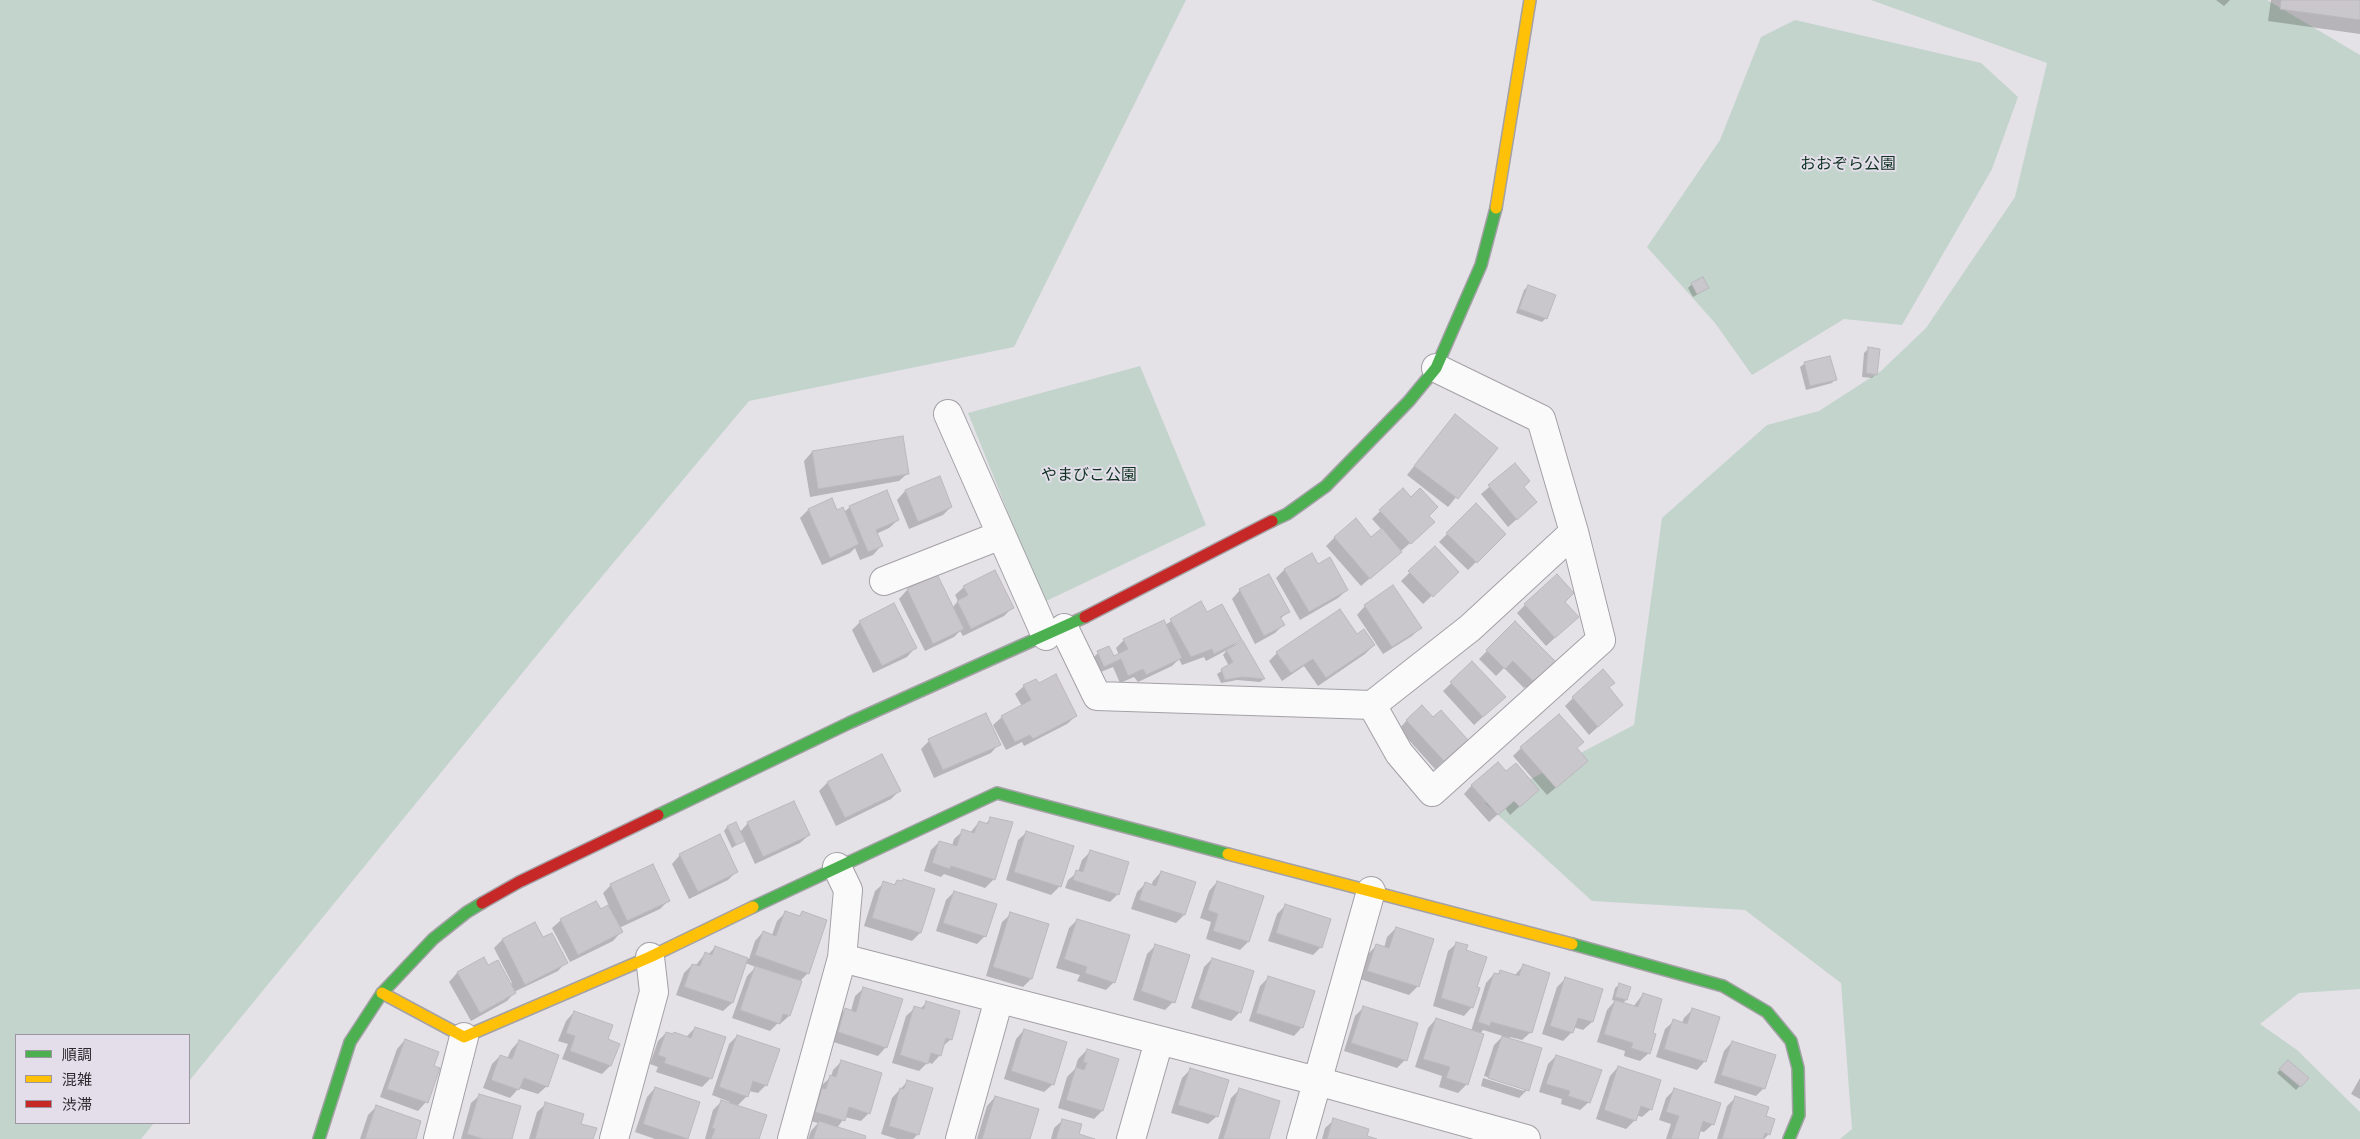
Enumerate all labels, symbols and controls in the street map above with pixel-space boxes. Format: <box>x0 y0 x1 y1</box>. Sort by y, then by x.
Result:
park label: おおぞら公園 <box>1800 154 1896 174</box>
park label: やまびこ公園 <box>1041 465 1137 485</box>
legend <box>15 1034 190 1124</box>
text: 順調 <box>62 1045 92 1064</box>
text: 混雑 <box>62 1070 92 1089</box>
text: 渋滞 <box>62 1095 92 1114</box>

